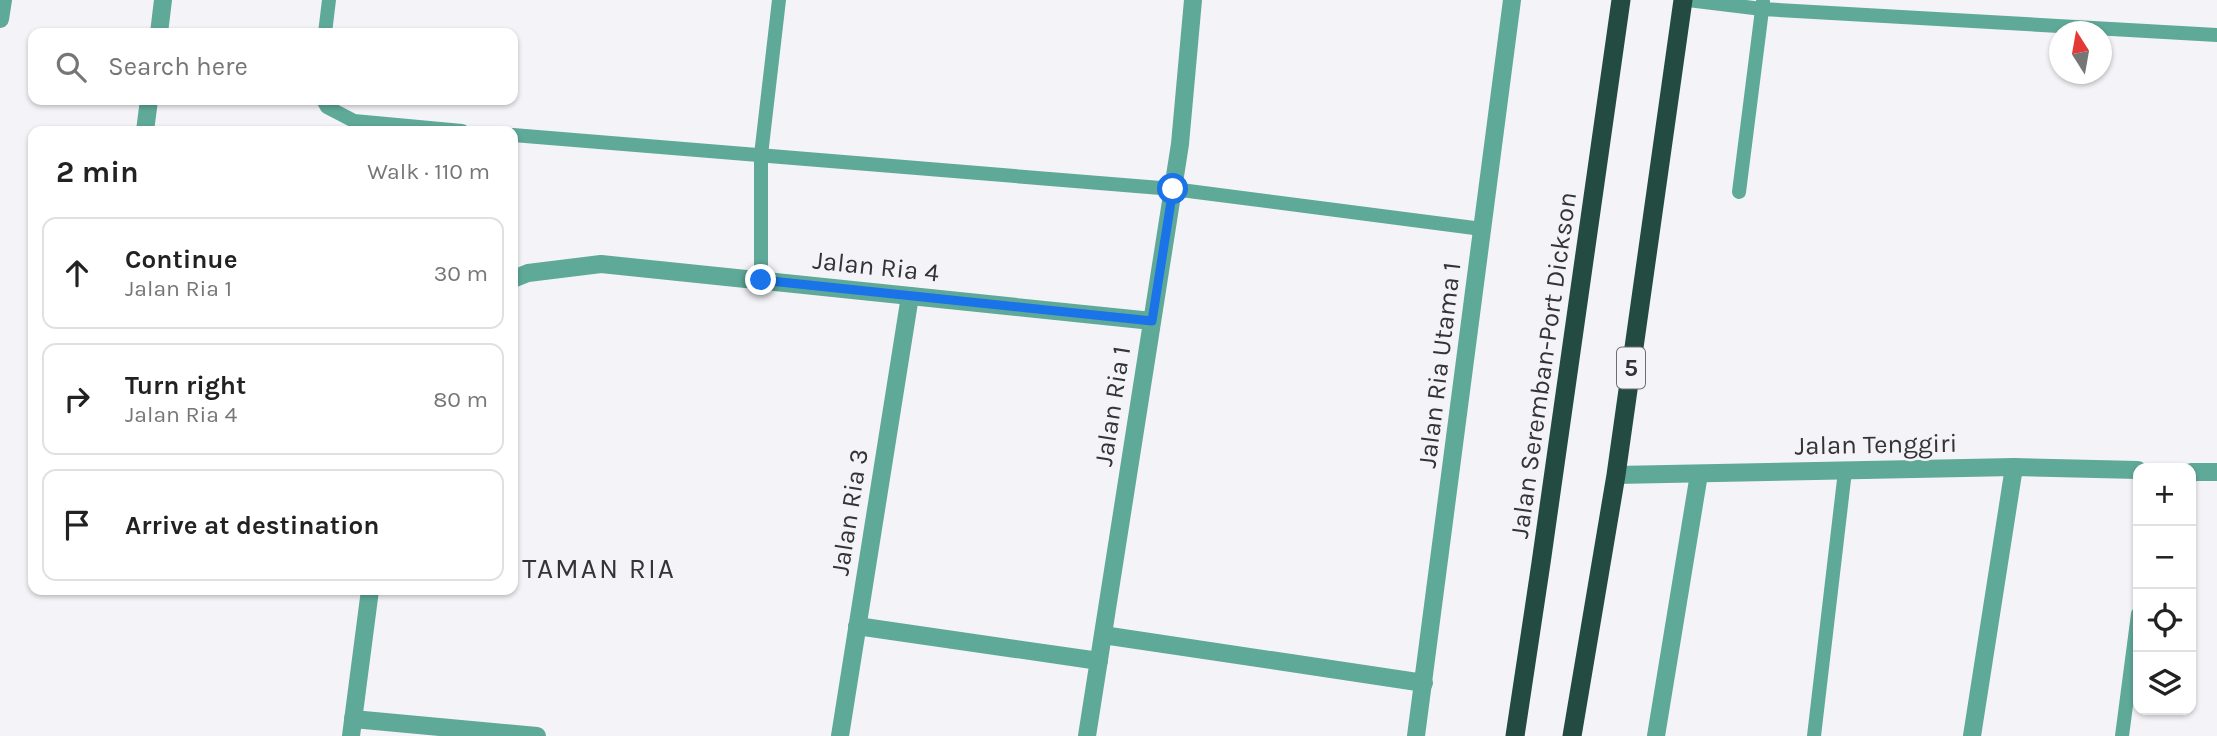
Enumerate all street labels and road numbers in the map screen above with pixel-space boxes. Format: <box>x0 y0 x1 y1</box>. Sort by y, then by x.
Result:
street label: Jalan Seremban-Port Dickson <box>1504 190 1583 540</box>
street label: Jalan Ria 4 <box>811 244 941 289</box>
street label: Jalan Ria Utama 1 <box>1412 260 1467 470</box>
street label: Jalan Ria 1 <box>1088 344 1137 468</box>
road number: 5 <box>1617 348 1645 388</box>
street label: Jalan Tenggiri <box>1794 428 1958 461</box>
street label: Jalan Ria 3 <box>824 447 875 578</box>

